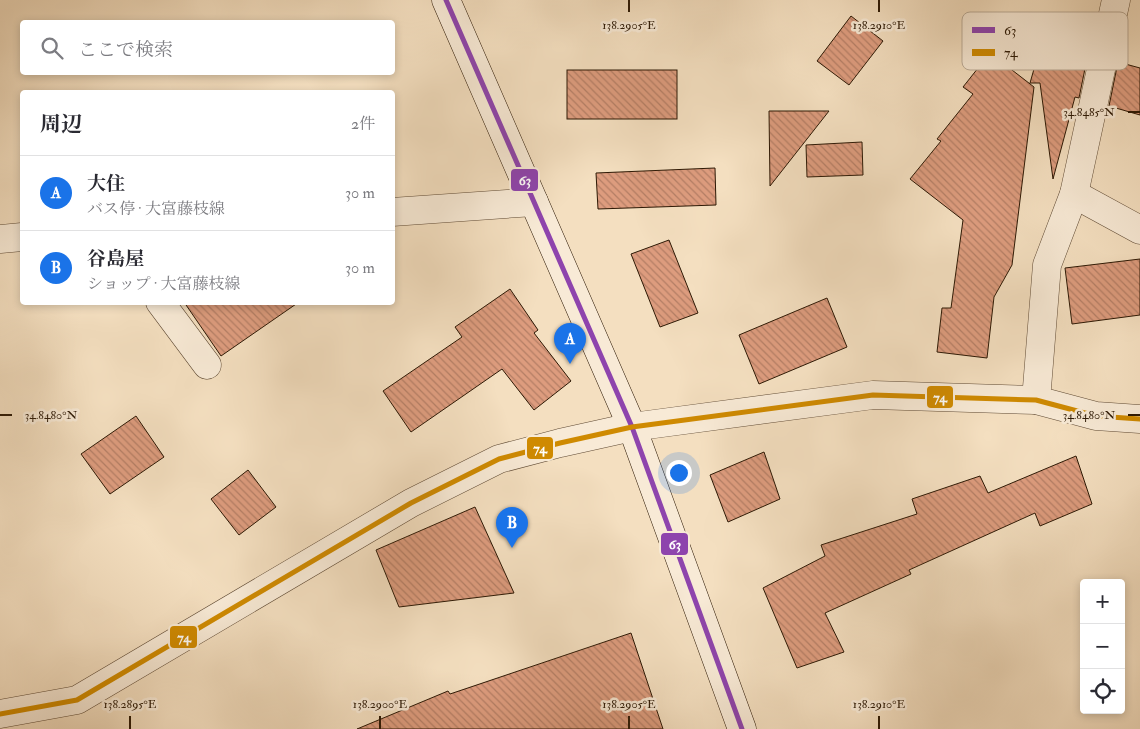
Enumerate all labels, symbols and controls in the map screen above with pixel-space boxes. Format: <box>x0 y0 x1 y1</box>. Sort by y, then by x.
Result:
legend <box>962 12 1128 70</box>
text: 138.2905°E <box>602 18 656 33</box>
text: 138.2910°E <box>853 18 905 33</box>
search box <box>20 20 395 75</box>
text: 63 <box>1004 22 1016 39</box>
icon: search <box>38 34 66 62</box>
text: ここで検索 <box>78 38 173 62</box>
text: 74 <box>1004 44 1019 61</box>
text: 34.8485°N <box>1063 105 1115 120</box>
text: 周辺 <box>40 111 82 138</box>
text: 2件 <box>351 114 375 134</box>
line badge: 63 <box>510 168 539 192</box>
text: 大住 <box>87 172 125 196</box>
text: 63 <box>519 172 531 189</box>
text: A <box>51 183 61 203</box>
text: 30 m <box>345 183 375 203</box>
text: バス停 · 大富藤枝線 <box>87 199 225 219</box>
text: 谷島屋 <box>87 247 144 271</box>
text: B <box>51 258 61 278</box>
text: 30 m <box>345 258 375 278</box>
text: ショップ · 大富藤枝線 <box>87 274 241 294</box>
pin: A <box>554 323 586 364</box>
line badge: 74 <box>926 385 954 409</box>
text: 74 <box>933 389 948 406</box>
text: 34.8480°N <box>25 408 77 423</box>
text: 34.8480°N <box>1063 408 1115 423</box>
line badge: 74 <box>526 436 554 460</box>
text: 74 <box>533 440 548 457</box>
your location <box>666 460 692 486</box>
pin: B <box>496 507 528 548</box>
line badge: 63 <box>660 532 689 556</box>
text: 63 <box>669 536 681 553</box>
map controls <box>1080 579 1125 714</box>
button: + <box>1080 579 1125 624</box>
button: − <box>1080 624 1125 669</box>
line badge: 74 <box>169 625 198 649</box>
text: 74 <box>177 629 192 646</box>
button: locate <box>1080 669 1125 714</box>
text: 138.2895°E <box>104 697 157 712</box>
text: 138.2900°E <box>353 697 407 712</box>
text: 138.2905°E <box>602 697 656 712</box>
text: 138.2910°E <box>853 697 905 712</box>

